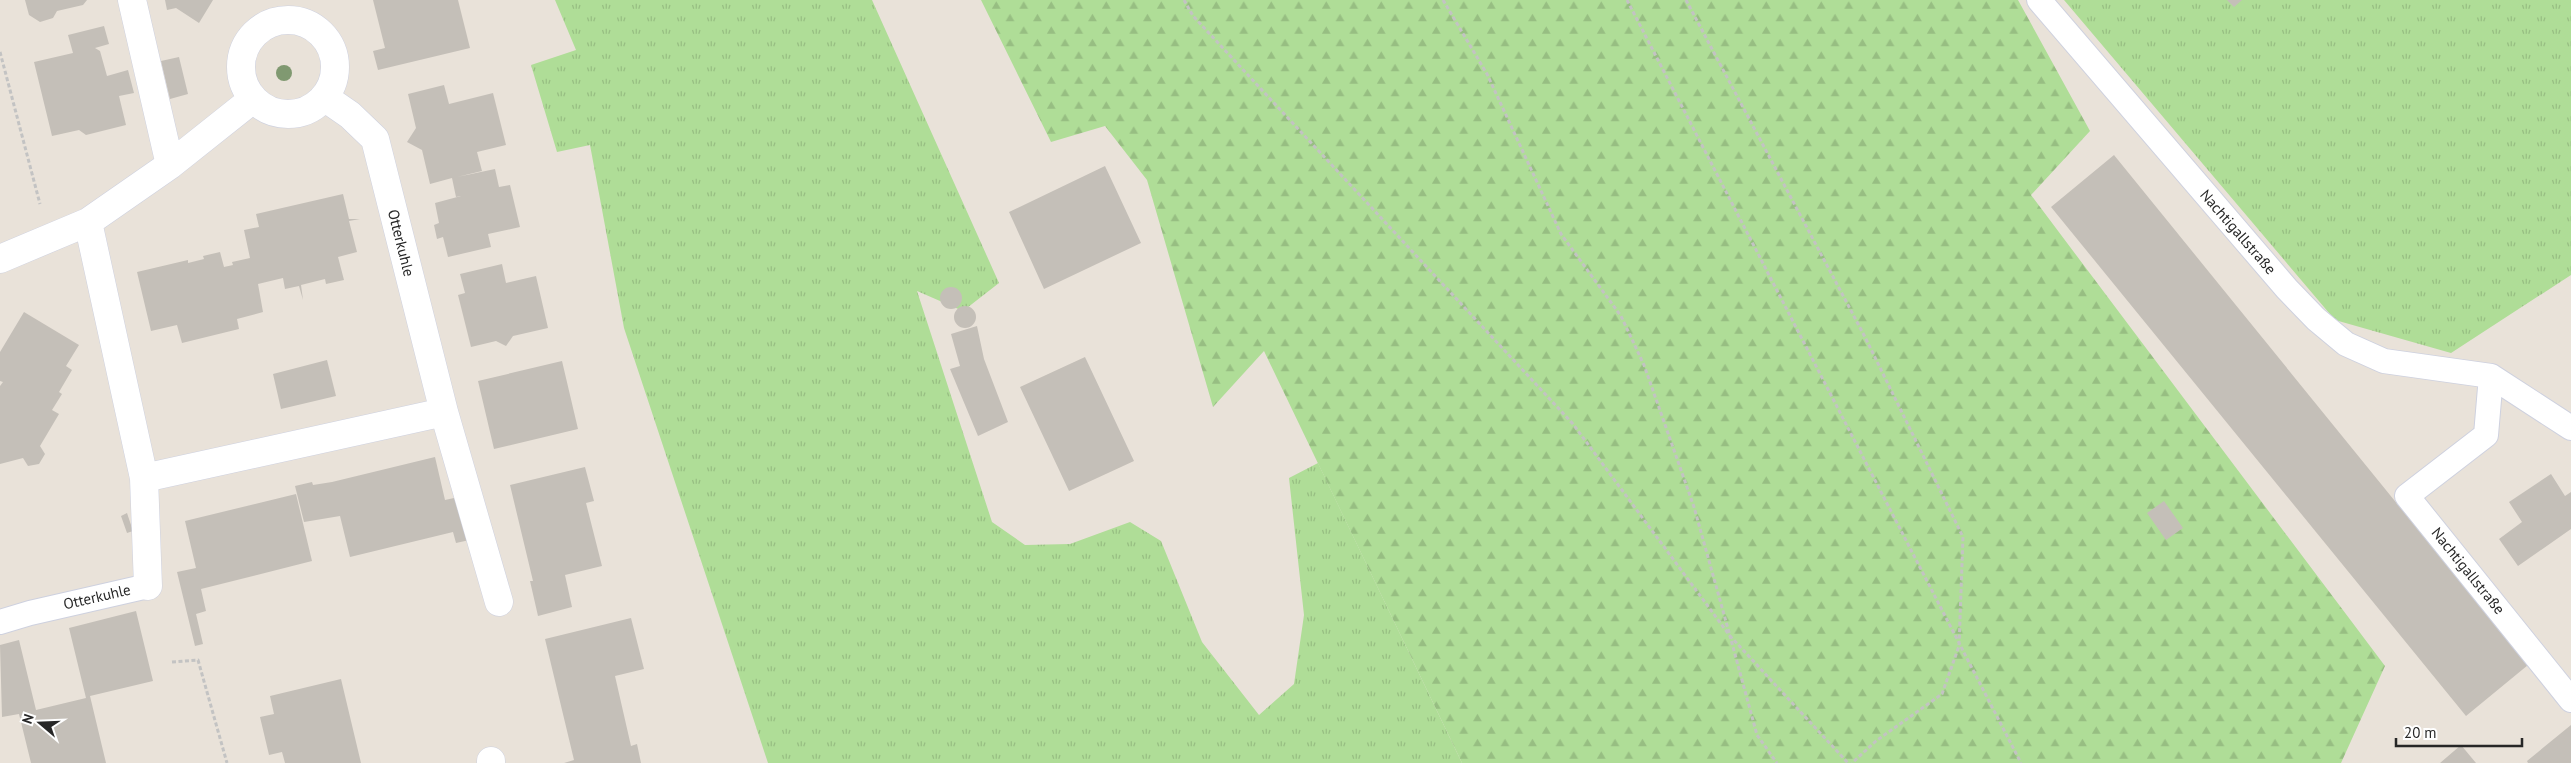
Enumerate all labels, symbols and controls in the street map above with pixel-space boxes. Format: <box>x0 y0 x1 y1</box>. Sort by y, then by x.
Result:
street label: Nachtigallstraße <box>2196 185 2280 278</box>
street label: Otterkuhle <box>384 207 419 278</box>
street label: Nachtigallstraße <box>2428 523 2509 618</box>
street label: Otterkuhle <box>61 580 132 613</box>
north arrow <box>15 698 65 748</box>
text: N <box>18 711 38 726</box>
scale bar <box>2396 716 2522 748</box>
text: 20 m <box>2404 723 2437 742</box>

